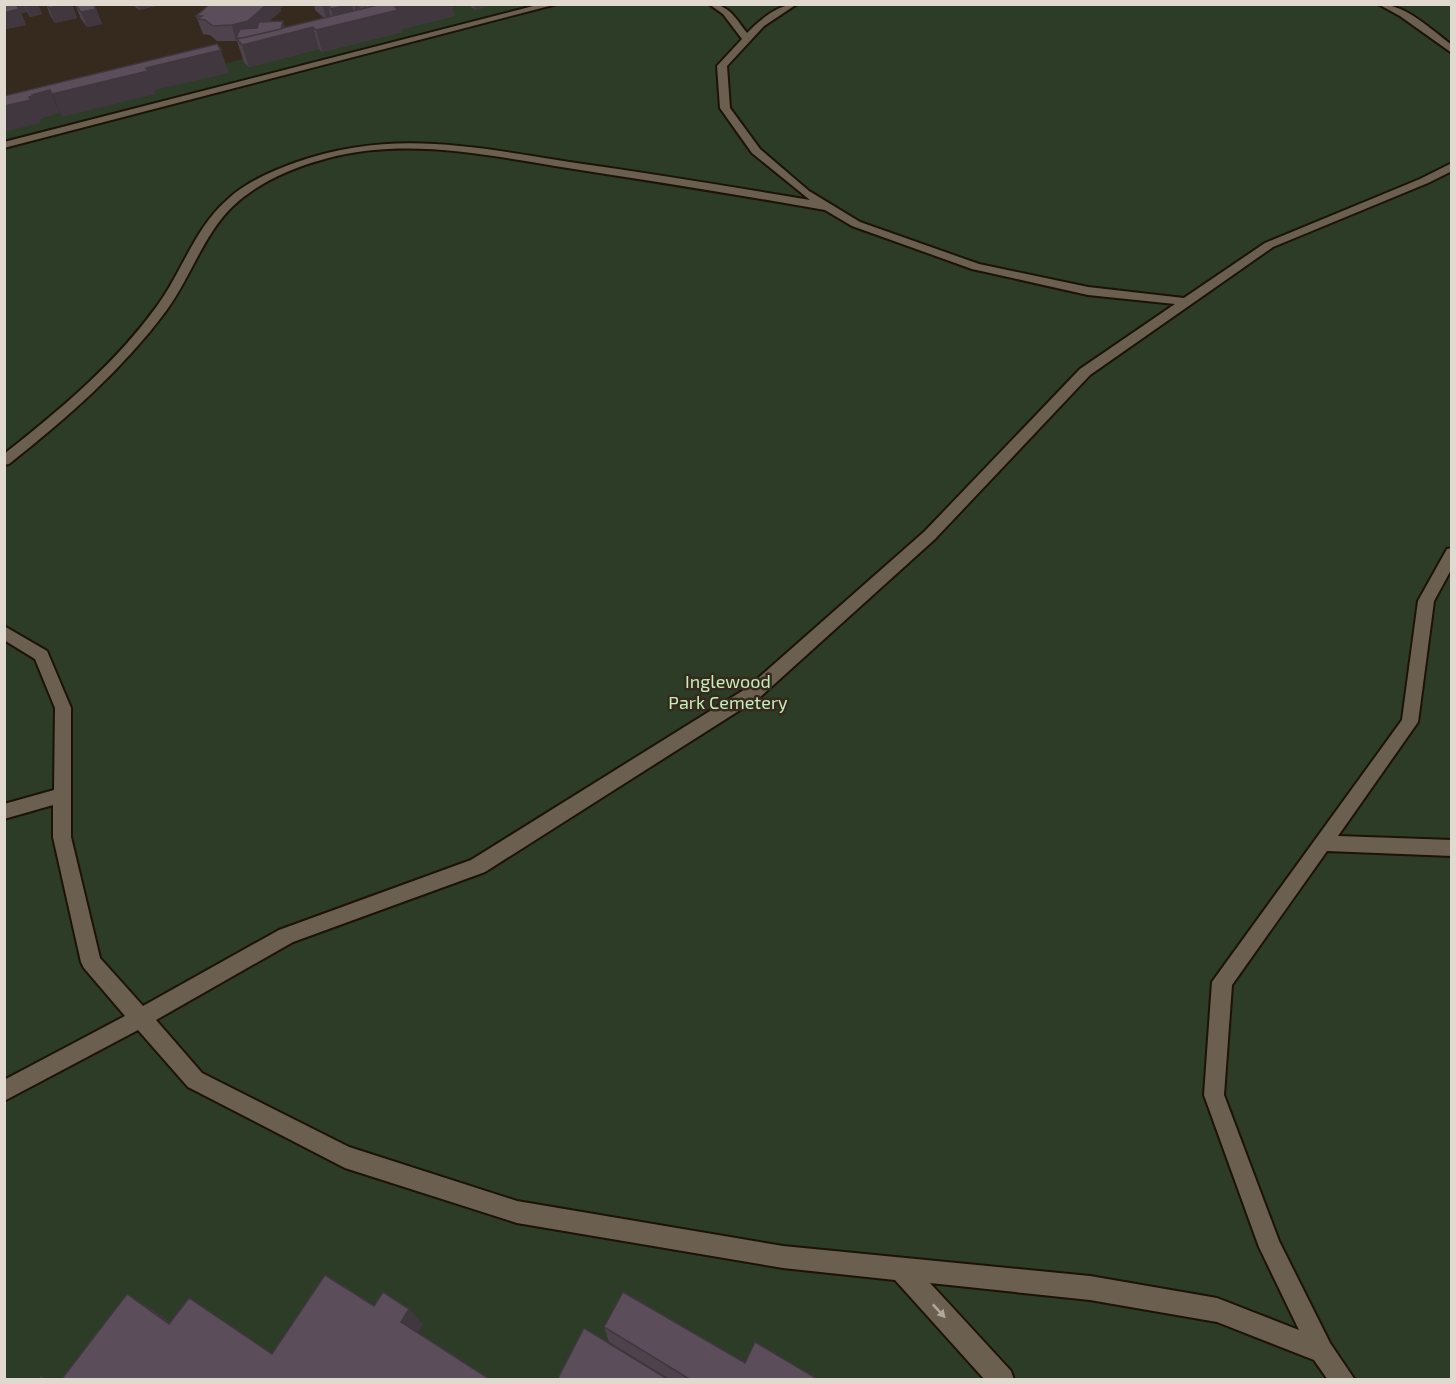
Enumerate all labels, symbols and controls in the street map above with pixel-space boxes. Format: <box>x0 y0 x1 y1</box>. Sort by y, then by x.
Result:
park label: Inglewood Park Cemetery <box>668 670 788 713</box>
one-way arrow <box>932 1303 945 1318</box>

